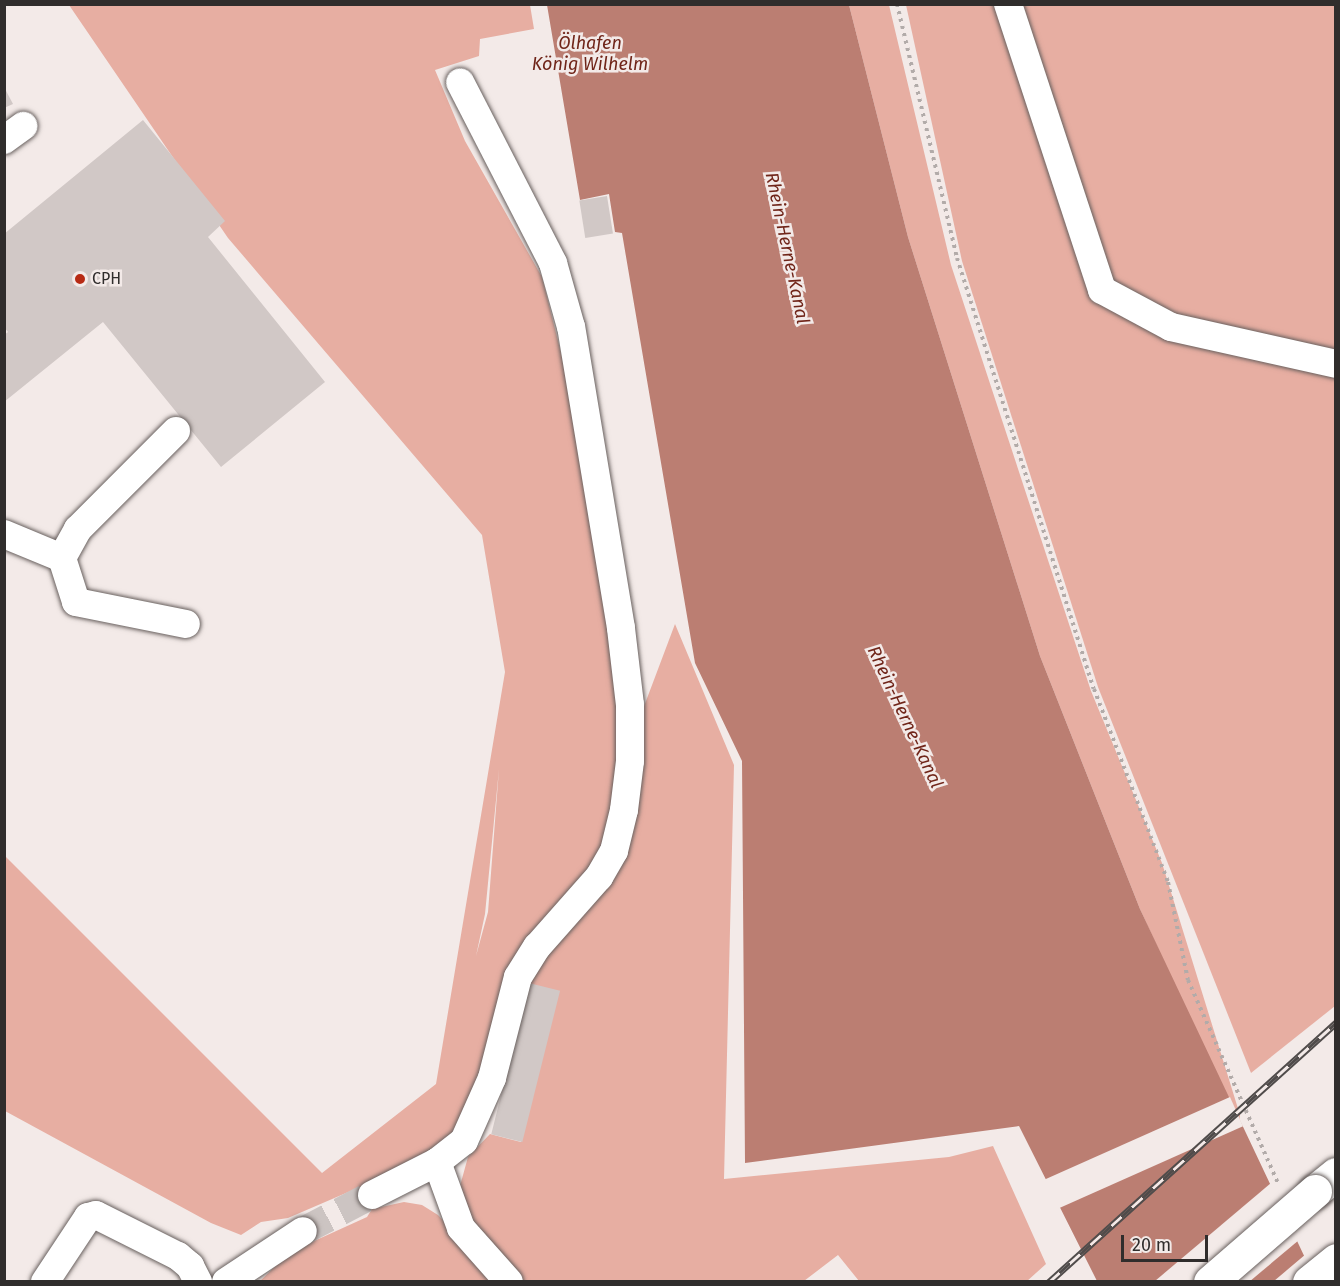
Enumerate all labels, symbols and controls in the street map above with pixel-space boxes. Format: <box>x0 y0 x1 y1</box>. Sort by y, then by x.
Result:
water label: Ölhafen König Wilhelm <box>532 33 648 76</box>
water label: Rhein-Herne-Kanal <box>760 170 814 326</box>
place label: CPH <box>92 269 121 289</box>
marker: CPH <box>73 272 87 286</box>
water label: Rhein-Herne-Kanal <box>863 642 947 792</box>
scale bar <box>1124 1223 1211 1261</box>
text: 20 m <box>1132 1234 1171 1256</box>

